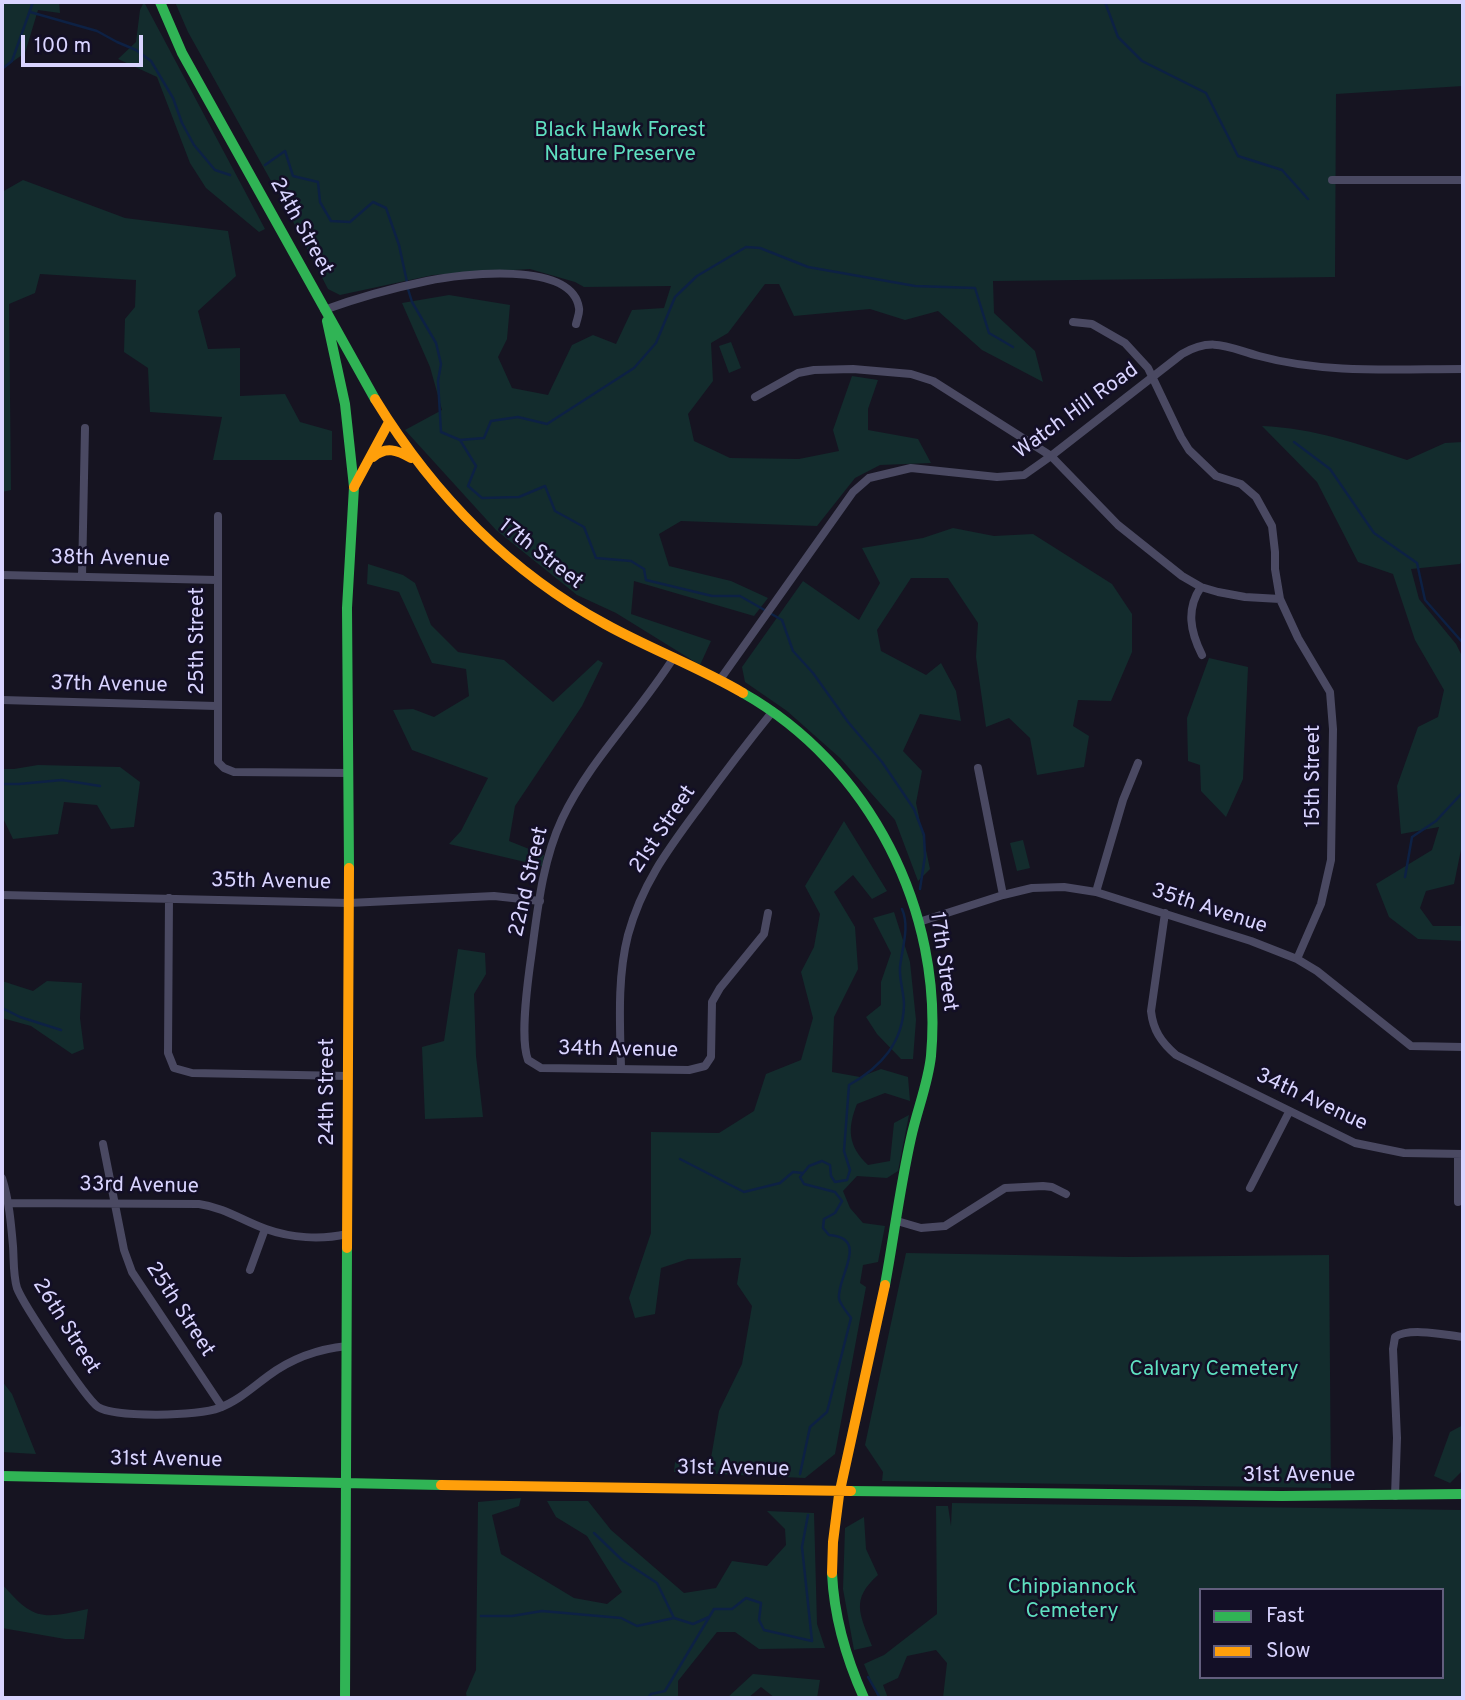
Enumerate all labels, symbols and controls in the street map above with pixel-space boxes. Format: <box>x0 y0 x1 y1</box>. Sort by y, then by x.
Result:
scale bar <box>24 21 147 65</box>
text: 100 m <box>34 33 91 60</box>
park label: Black Hawk Forest Nature Preserve <box>534 119 706 169</box>
street label: 24th Street <box>263 174 337 280</box>
street label: Watch Hill Road <box>1010 358 1144 466</box>
street label: 17th Street <box>493 514 587 596</box>
street label: 38th Avenue <box>50 546 170 574</box>
street label: 25th Street <box>186 587 212 695</box>
street label: 37th Avenue <box>50 672 168 700</box>
street label: 15th Street <box>1302 725 1328 827</box>
street label: 21st Street <box>625 781 703 879</box>
street label: 22nd Street <box>505 824 555 940</box>
street label: 35th Avenue <box>211 869 331 897</box>
street label: 35th Avenue <box>1148 879 1270 941</box>
street label: 17th Street <box>923 911 961 1013</box>
street label: 34th Avenue <box>558 1037 678 1065</box>
street label: 24th Street <box>316 1038 342 1146</box>
street label: 34th Avenue <box>1251 1064 1371 1138</box>
street label: 33rd Avenue <box>79 1173 199 1201</box>
street label: 25th Street <box>139 1258 219 1362</box>
street label: 26th Street <box>26 1275 104 1379</box>
park label: Calvary Cemetery <box>1129 1358 1299 1384</box>
street label: 31st Avenue <box>109 1447 223 1475</box>
street label: 31st Avenue <box>676 1456 790 1484</box>
street label: 31st Avenue <box>1243 1464 1355 1490</box>
park label: Chippiannock Cemetery <box>1008 1576 1136 1626</box>
legend <box>1199 1588 1444 1679</box>
text: Fast <box>1266 1603 1305 1630</box>
text: Slow <box>1266 1638 1311 1665</box>

